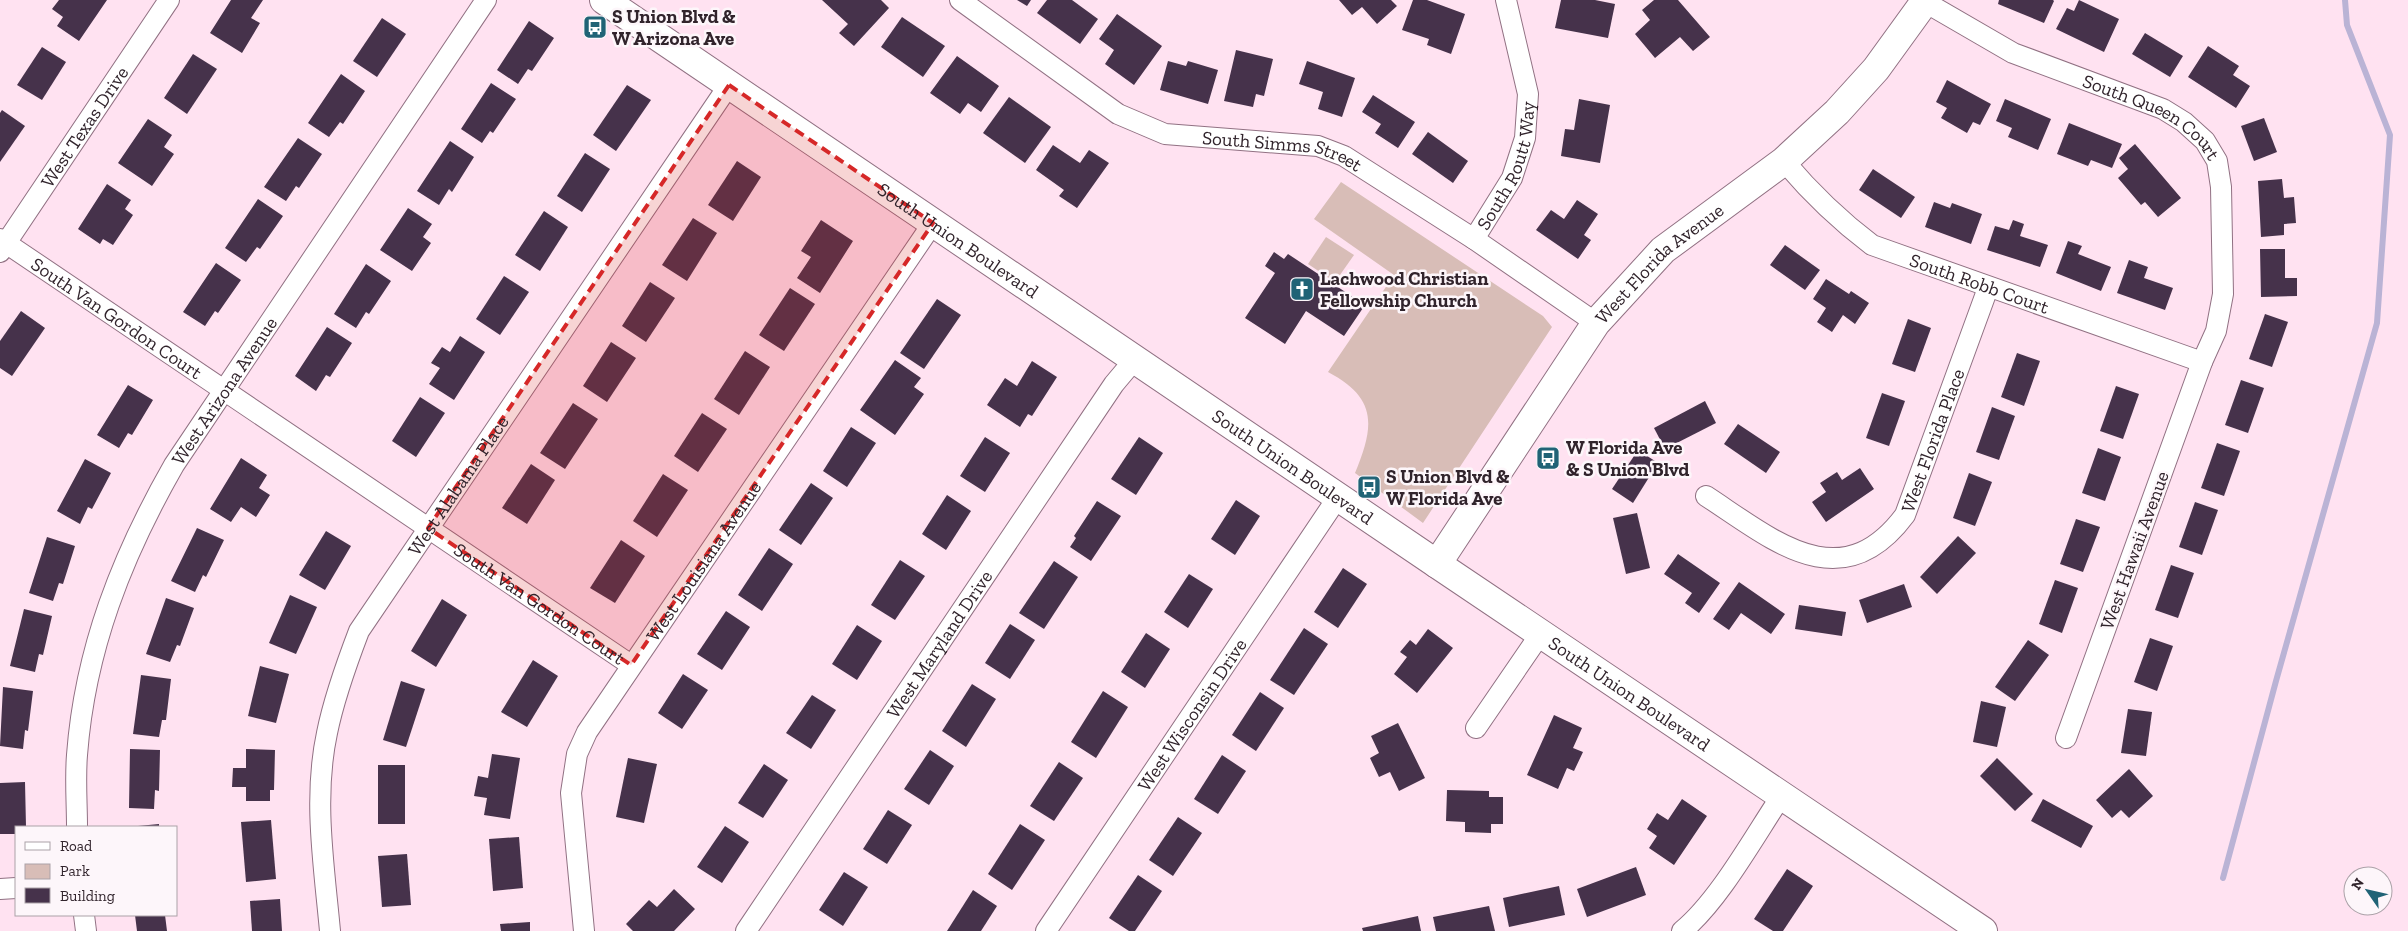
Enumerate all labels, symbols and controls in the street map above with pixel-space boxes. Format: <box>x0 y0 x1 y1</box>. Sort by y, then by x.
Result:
place label: S Union Blvd & W Arizona Ave <box>612 5 736 50</box>
bus stop icon: S Union Blvd & W Arizona Ave <box>582 14 608 40</box>
street label: West Texas Drive <box>36 62 133 192</box>
street label: South Queen Court <box>2079 69 2225 164</box>
street label: South Routt Way <box>1472 100 1539 234</box>
street label: South Simms Street <box>1201 126 1366 177</box>
street label: South Union Boulevard <box>873 178 1044 303</box>
street label: West Florida Avenue <box>1590 198 1728 329</box>
street label: South Robb Court <box>1907 248 2052 319</box>
street label: South Van Gordon Court <box>27 252 206 384</box>
place label: Lachwood Christian Fellowship Church <box>1320 267 1489 312</box>
church icon: Lachwood Christian Fellowship Church <box>1289 276 1315 302</box>
street label: West Arizona Avenue <box>167 313 282 469</box>
street label: West Florida Place <box>1896 366 1970 515</box>
street label: South Union Boulevard <box>1208 404 1378 530</box>
street label: West Alabama Place <box>403 411 514 560</box>
place label: W Florida Ave & S Union Blvd <box>1566 436 1690 481</box>
bus stop icon: W Florida Ave & S Union Blvd <box>1535 445 1561 471</box>
place label: S Union Blvd & W Florida Ave <box>1386 465 1510 510</box>
street label: West Hawaii Avenue <box>2095 468 2174 632</box>
bus stop icon: S Union Blvd & W Florida Ave <box>1356 474 1382 500</box>
street label: West Louisiana Avenue <box>641 477 766 646</box>
street label: South Van Gordon Court <box>449 538 629 670</box>
street label: West Maryland Drive <box>882 566 998 723</box>
street label: South Union Boulevard <box>1544 631 1715 757</box>
street label: West Wisconsin Drive <box>1133 634 1252 795</box>
legend <box>15 826 178 916</box>
text: Road <box>60 837 93 855</box>
text: Park <box>60 862 90 880</box>
north arrow <box>2343 866 2393 916</box>
text: N <box>2348 875 2368 893</box>
text: Building <box>60 887 115 905</box>

